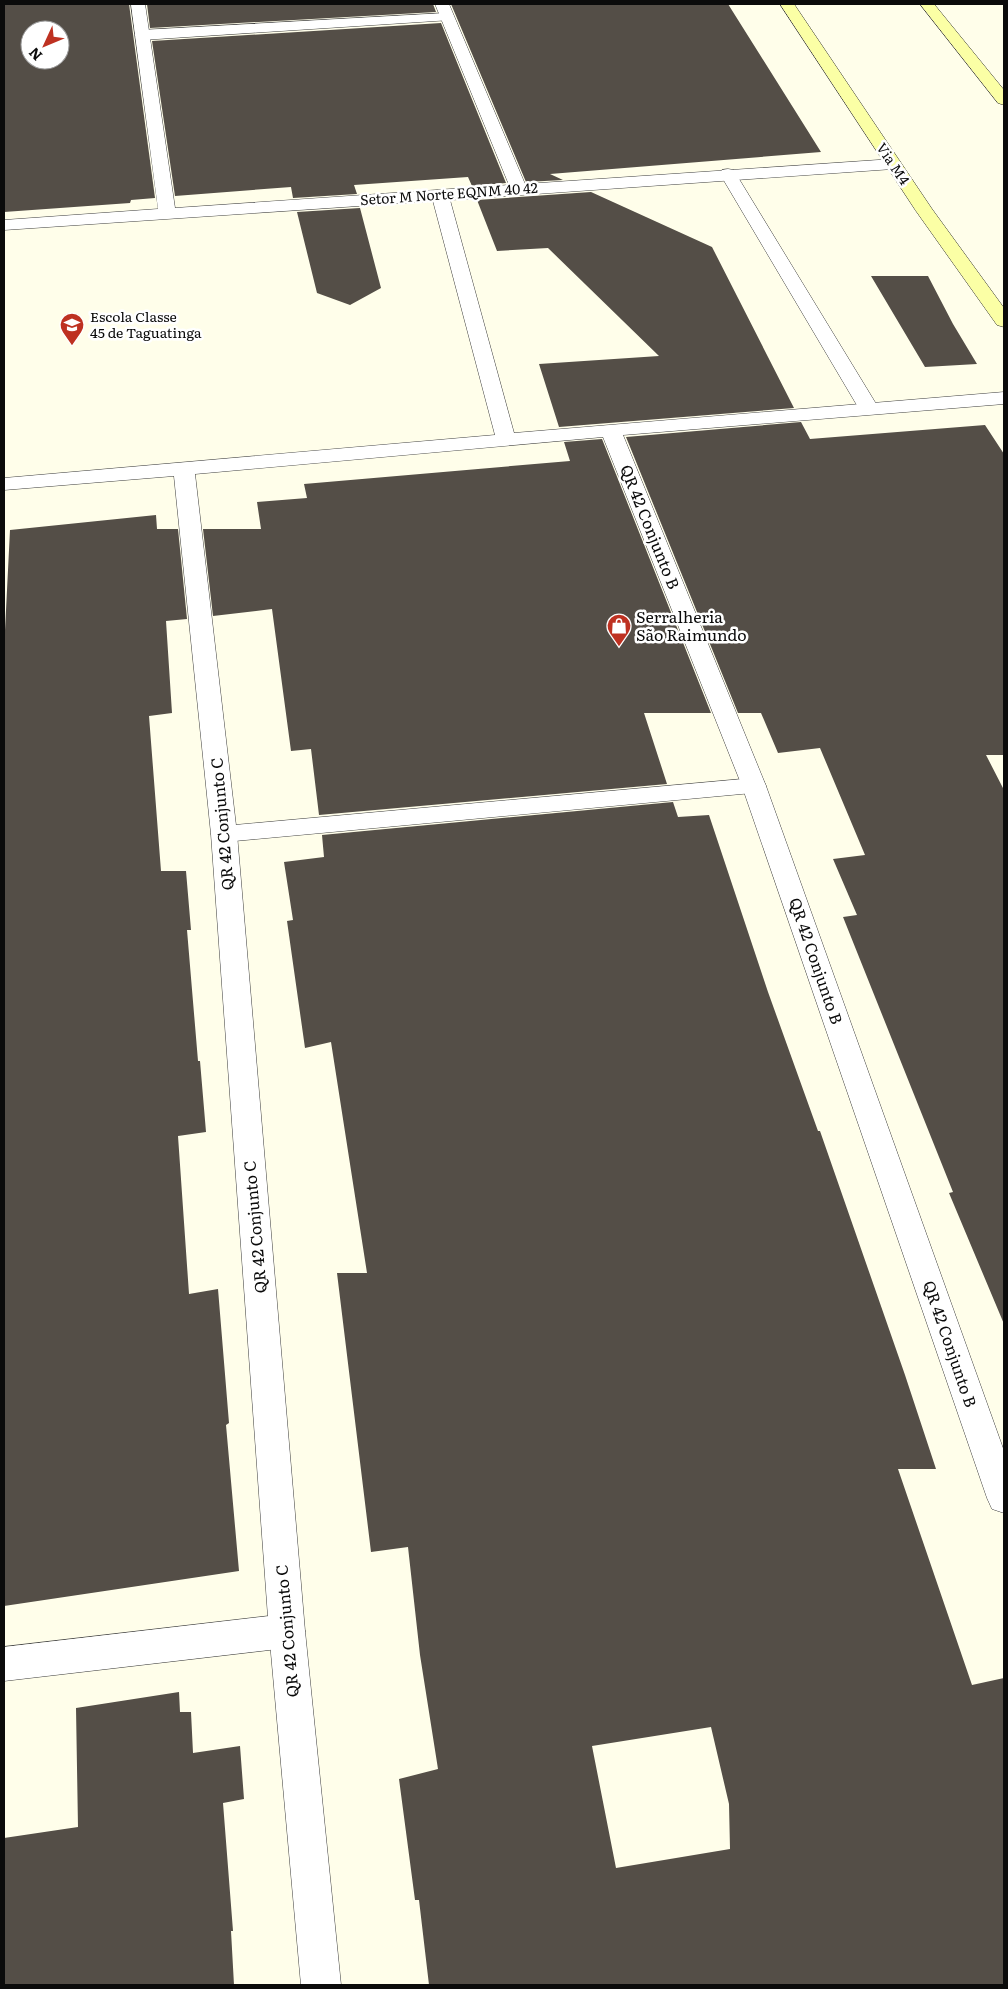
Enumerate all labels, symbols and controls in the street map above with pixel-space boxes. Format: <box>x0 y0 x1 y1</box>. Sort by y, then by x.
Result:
north arrow <box>20 20 70 70</box>
text: N <box>23 43 46 66</box>
street label: Via M4 <box>872 138 915 189</box>
street label: Setor M Norte EQNM 40 42 <box>359 177 538 209</box>
place label: Escola Classe 45 de Taguatinga <box>90 306 202 342</box>
school or university icon: Escola Classe 45 de Taguatinga <box>59 312 85 346</box>
street label: QR 42 Conjunto B <box>615 461 687 593</box>
place label: Serralheria São Raimundo <box>636 604 747 646</box>
shop icon: Serralheria São Raimundo <box>606 613 632 647</box>
street label: QR 42 Conjunto C <box>203 757 239 891</box>
street label: QR 42 Conjunto B <box>784 894 850 1027</box>
street label: QR 42 Conjunto C <box>236 1160 272 1294</box>
street label: QR 42 Conjunto B <box>918 1277 984 1410</box>
street label: QR 42 Conjunto C <box>268 1564 304 1698</box>

